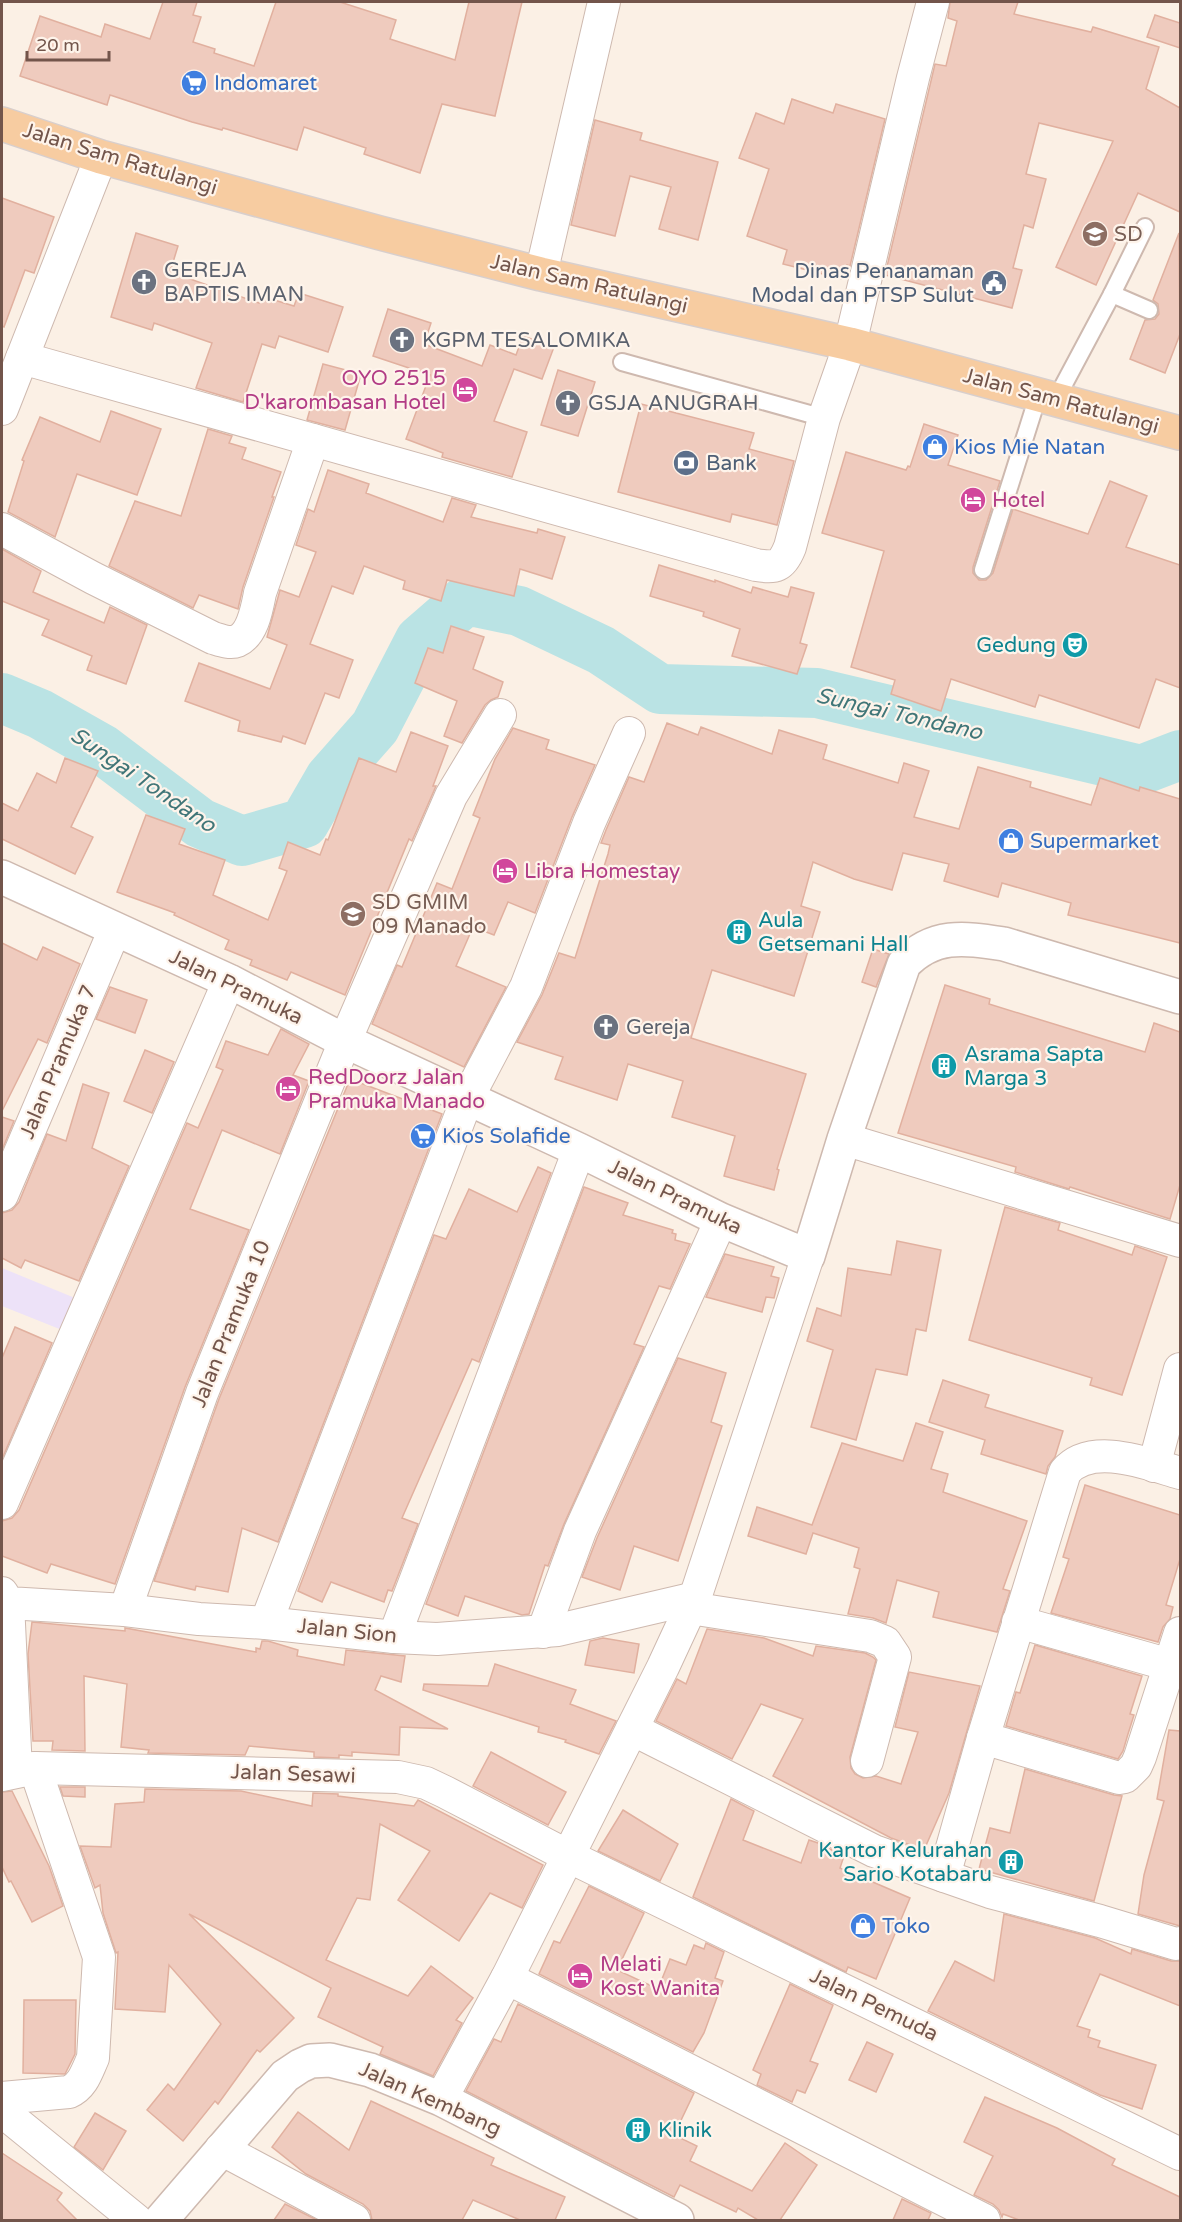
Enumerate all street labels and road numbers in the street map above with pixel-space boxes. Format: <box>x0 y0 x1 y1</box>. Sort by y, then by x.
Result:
street label: Jalan Sam Ratulangi <box>20 118 220 200</box>
street label: Jalan Sam Ratulangi <box>488 249 690 319</box>
street label: Jalan Sam Ratulangi <box>960 363 1162 439</box>
street label: Jalan Pramuka <box>165 944 307 1030</box>
street label: Jalan Pramuka 7 <box>14 981 102 1143</box>
street label: Jalan Pramuka <box>604 1154 746 1240</box>
street label: Jalan Pramuka 10 <box>186 1237 276 1411</box>
street label: Jalan Sion <box>296 1613 398 1649</box>
street label: Jalan Sesawi <box>230 1759 356 1789</box>
street label: Jalan Pemuda <box>806 1963 942 2047</box>
street label: Jalan Kembang <box>355 2056 505 2142</box>

